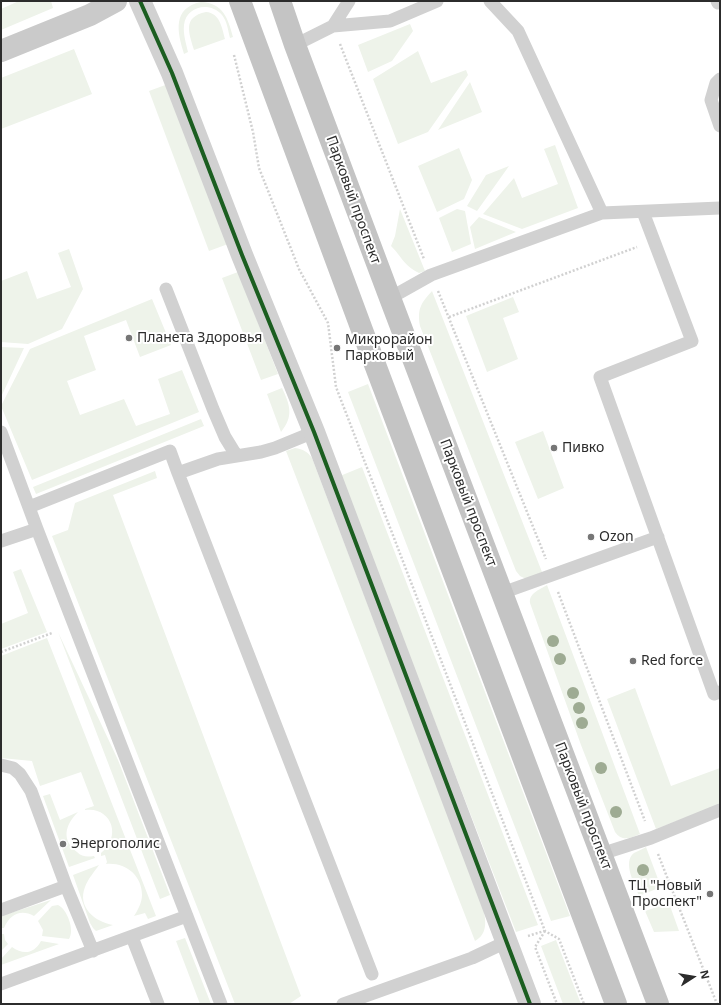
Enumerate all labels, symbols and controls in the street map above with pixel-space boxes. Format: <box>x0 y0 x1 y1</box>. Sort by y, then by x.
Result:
street label: Парковый проспект <box>322 134 384 266</box>
place label: Планета Здоровья <box>137 330 262 346</box>
place label: Микрорайон Парковый <box>345 332 433 364</box>
marker: Планета Здоровья <box>124 333 134 343</box>
marker: Микрорайон Парковый <box>332 343 342 353</box>
street label: Парковый проспект <box>436 437 500 569</box>
place label: Пивко <box>562 440 604 456</box>
marker: Пивко <box>549 443 559 453</box>
place label: Ozon <box>599 529 634 545</box>
marker: Ozon <box>586 532 596 542</box>
place label: Red force <box>641 653 703 669</box>
marker: Red force <box>628 656 638 666</box>
street label: Парковый проспект <box>551 740 615 872</box>
place label: Энергополис <box>71 836 160 852</box>
marker: Энергополис <box>58 839 68 849</box>
place label: ТЦ "Новый Проспект" <box>629 878 702 910</box>
marker: ТЦ "Новый Проспект" <box>705 889 715 899</box>
north arrow <box>673 957 713 997</box>
text: N <box>697 968 713 980</box>

